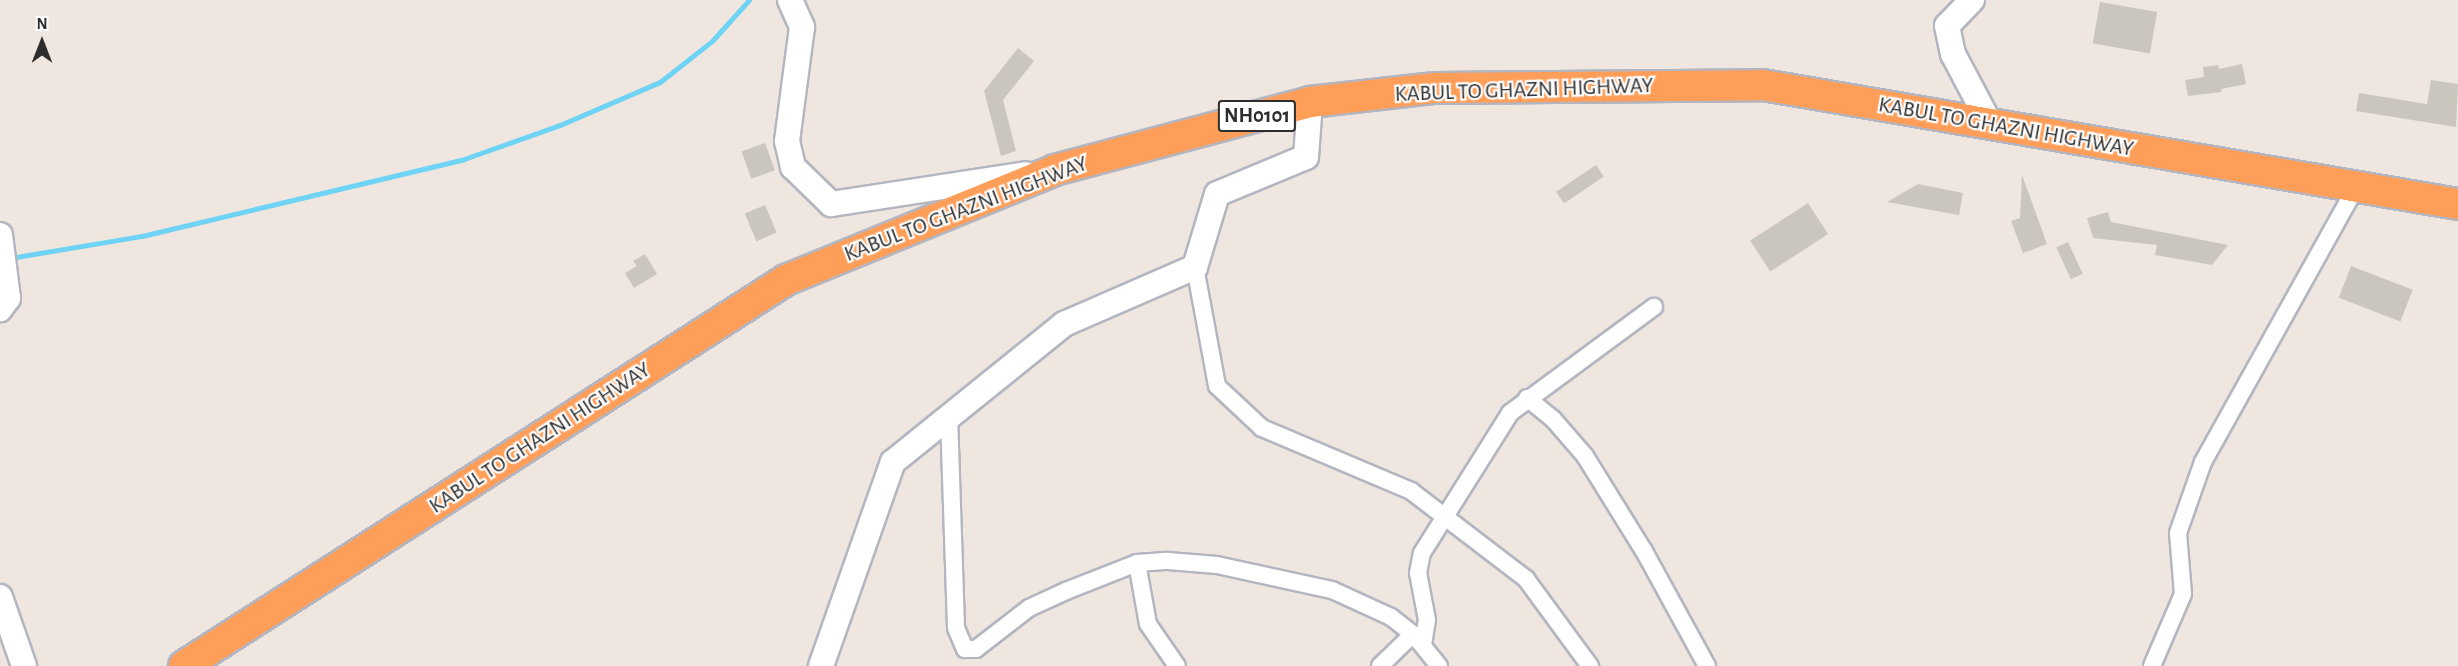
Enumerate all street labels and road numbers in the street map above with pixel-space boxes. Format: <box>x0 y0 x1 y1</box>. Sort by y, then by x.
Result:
street label: KABUL TO GHAZNI HIGHWAY <box>1394 72 1654 108</box>
street label: KABUL TO GHAZNI HIGHWAY <box>1876 92 2136 162</box>
road number: NH0101 <box>1216 98 1298 134</box>
street label: KABUL TO GHAZNI HIGHWAY <box>841 150 1091 268</box>
street label: KABUL TO GHAZNI HIGHWAY <box>424 357 656 519</box>

